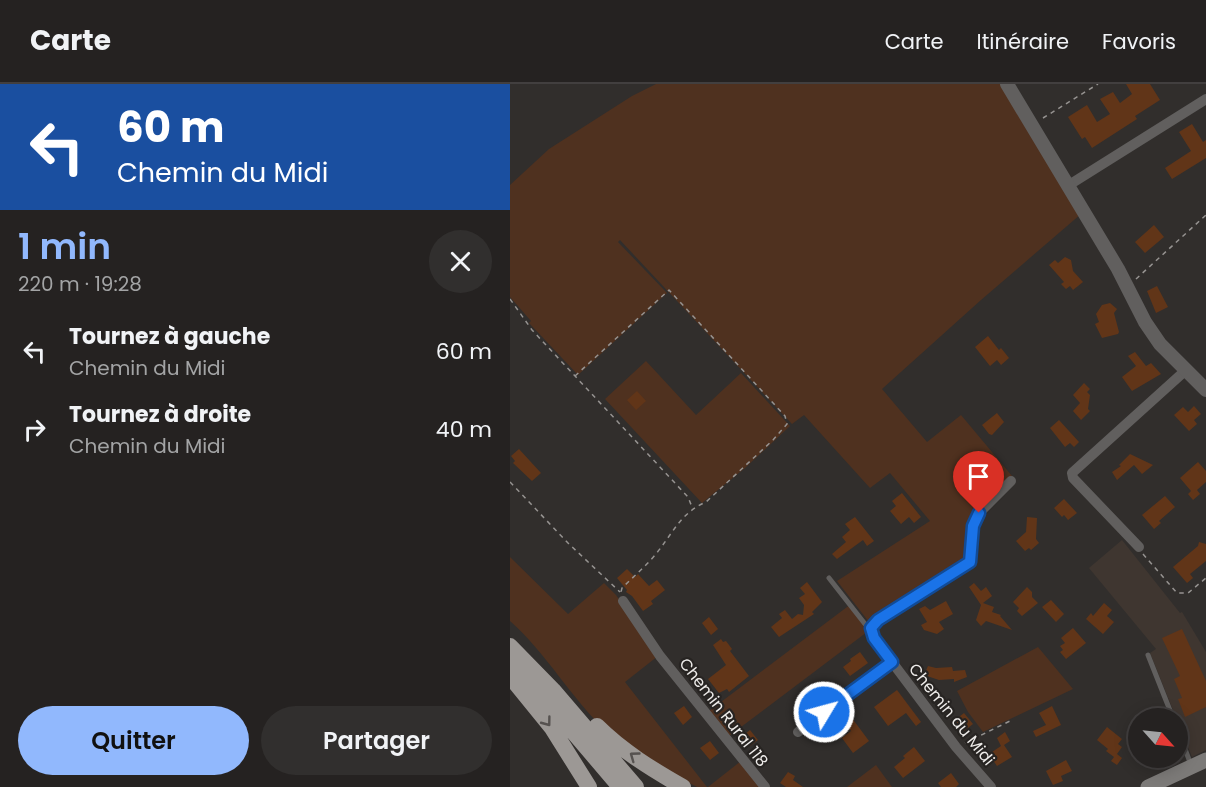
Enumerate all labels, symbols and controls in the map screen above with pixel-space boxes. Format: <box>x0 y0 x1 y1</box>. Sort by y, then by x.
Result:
text: Carte <box>30 21 111 60</box>
text: Carte <box>885 27 944 56</box>
text: Itinéraire <box>977 27 1069 56</box>
text: Favoris <box>1102 27 1176 56</box>
text: 60 m <box>117 98 225 157</box>
icon: left <box>18 108 96 186</box>
text: Chemin du Midi <box>117 154 328 191</box>
text: 1 min <box>18 221 111 272</box>
button: close <box>429 230 492 293</box>
text: 220 m · 19:28 <box>18 270 142 298</box>
text: Tournez à gauche <box>69 321 270 352</box>
icon: left <box>18 335 51 368</box>
text: 60 m <box>436 336 492 367</box>
text: Chemin du Midi <box>69 354 226 382</box>
text: Tournez à droite <box>69 399 251 430</box>
icon: right <box>18 413 51 446</box>
text: 40 m <box>436 414 492 445</box>
text: Chemin du Midi <box>69 432 226 460</box>
pin <box>953 451 1004 513</box>
icon: arrive <box>962 460 995 493</box>
street label: Chemin Rural 118 <box>674 653 774 772</box>
street label: Chemin du Midi <box>903 658 1000 770</box>
position arrow <box>792 680 856 744</box>
button: Quitter <box>18 706 249 775</box>
button: Partager <box>261 706 492 775</box>
north arrow <box>1128 708 1188 768</box>
map controls <box>1128 708 1188 768</box>
one-way arrow <box>540 716 551 727</box>
one-way arrow <box>629 752 640 763</box>

